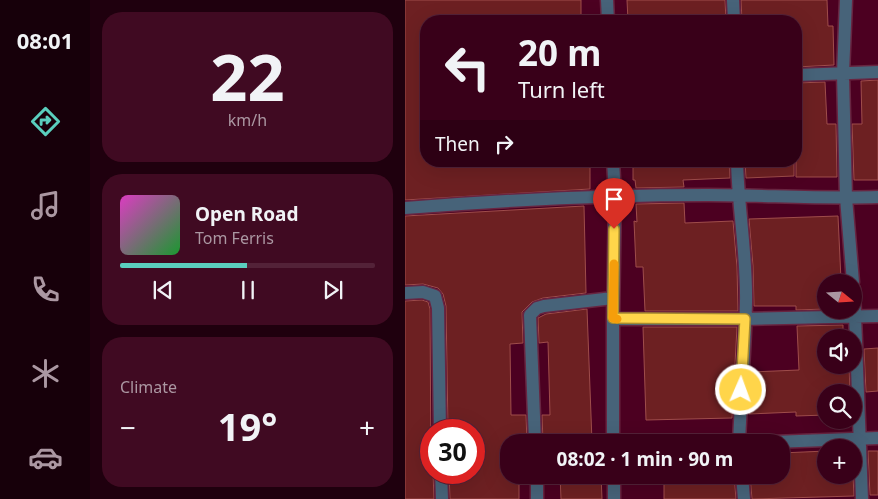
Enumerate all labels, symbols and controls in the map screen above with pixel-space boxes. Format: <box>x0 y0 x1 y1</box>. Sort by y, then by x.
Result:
text: 08:01 <box>17 25 73 55</box>
text: 20 m <box>518 29 601 76</box>
text: 22 <box>210 32 285 120</box>
icon: left <box>435 35 500 100</box>
text: Turn left <box>518 74 605 104</box>
icon: directions <box>28 104 63 139</box>
text: km/h <box>228 109 267 131</box>
icon: right <box>490 130 518 158</box>
text: Then <box>435 131 480 157</box>
pin <box>593 178 635 229</box>
icon: arrive <box>600 185 628 213</box>
icon: music <box>28 188 63 223</box>
text: Open Road <box>195 201 298 227</box>
text: Tom Ferris <box>195 227 274 249</box>
icon: phone <box>28 272 63 307</box>
north arrow <box>817 274 863 319</box>
map controls <box>817 274 862 484</box>
icon: previous <box>149 276 177 304</box>
icon: pause <box>234 276 262 304</box>
icon: next <box>319 276 347 304</box>
button: sound <box>817 329 862 374</box>
icon: climate <box>28 356 63 391</box>
position arrow <box>714 363 766 415</box>
text: Climate <box>120 376 177 398</box>
button: search <box>817 384 862 429</box>
text: 19° <box>218 400 277 452</box>
text: − <box>120 408 136 446</box>
text: + <box>359 408 375 446</box>
speed limit sign: 30 <box>420 419 485 484</box>
button: + <box>817 439 862 484</box>
icon: car <box>28 440 63 475</box>
text: 08:02 · 1 min · 90 m <box>557 446 733 472</box>

